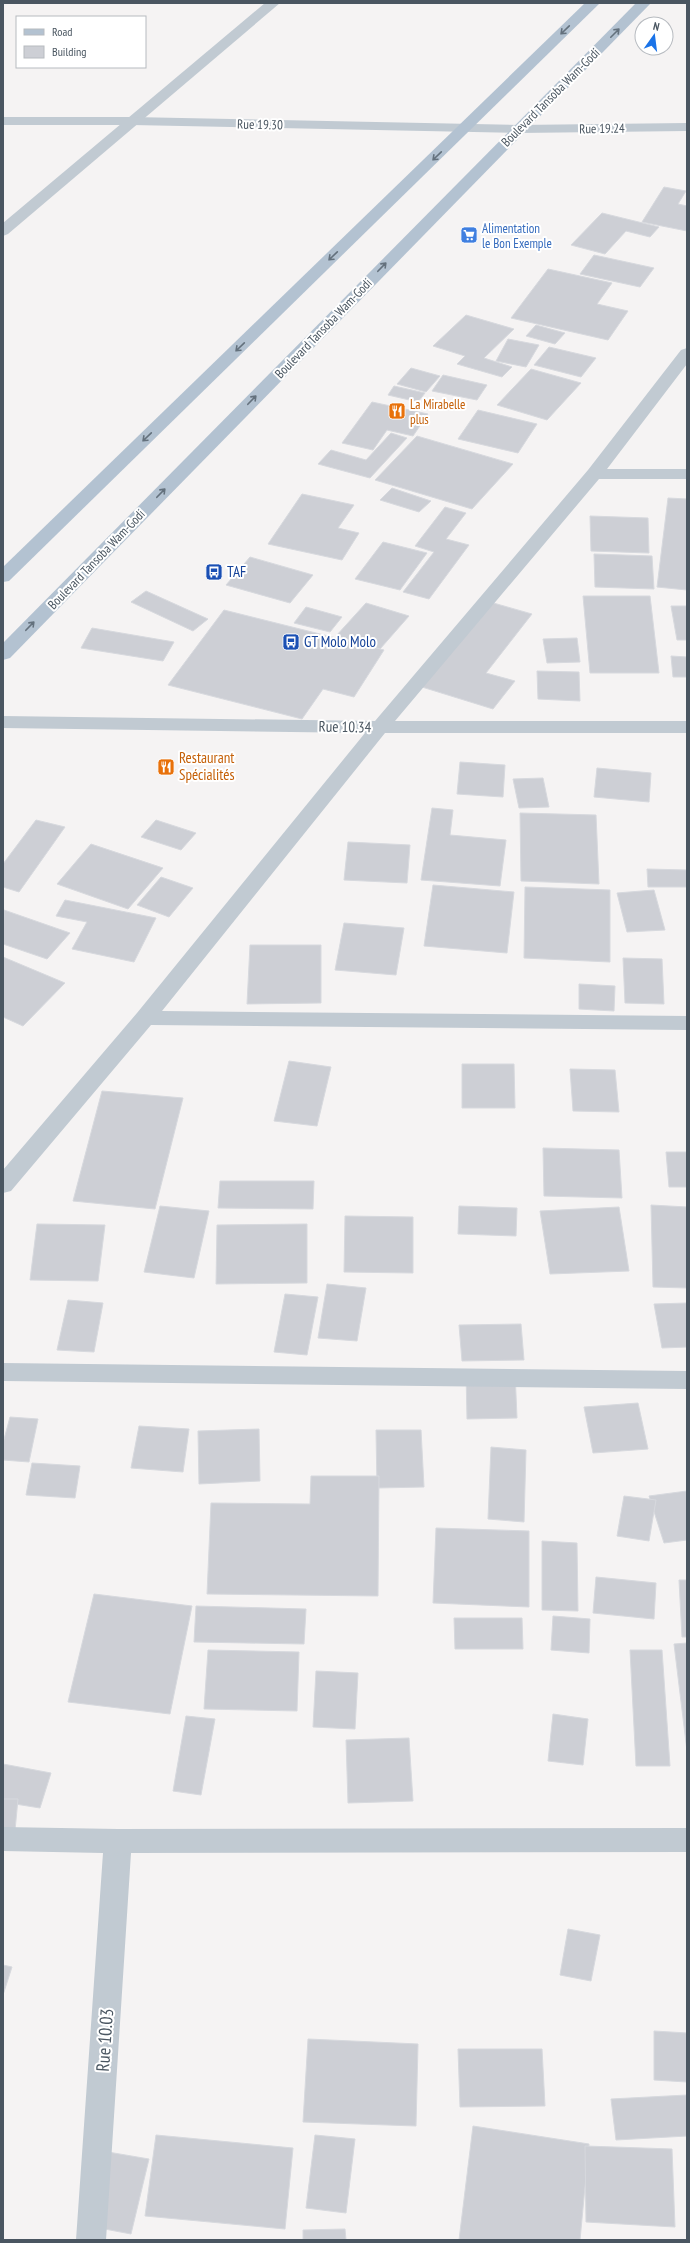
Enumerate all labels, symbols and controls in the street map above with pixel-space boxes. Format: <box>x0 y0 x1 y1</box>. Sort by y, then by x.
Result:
legend <box>16 16 146 68</box>
north arrow <box>634 16 674 56</box>
text: N <box>652 19 661 34</box>
text: Road <box>52 24 72 39</box>
one-way arrow <box>560 25 570 35</box>
one-way arrow <box>610 28 620 38</box>
text: Building <box>52 44 87 59</box>
street label: Boulevard Tansoba Wam-Godi <box>497 44 603 150</box>
street label: Rue 19.30 <box>237 116 283 133</box>
street label: Rue 19.24 <box>579 120 625 137</box>
one-way arrow <box>432 151 442 161</box>
place label: Alimentation le Bon Exemple <box>482 220 552 252</box>
supermarket icon: Alimentation le Bon Exemple <box>459 225 479 245</box>
one-way arrow <box>328 251 338 261</box>
one-way arrow <box>377 262 387 272</box>
street label: Boulevard Tansoba Wam-Godi <box>271 275 376 382</box>
one-way arrow <box>235 342 245 351</box>
one-way arrow <box>247 395 257 405</box>
place label: La Mirabelle plus <box>410 396 465 428</box>
restaurant icon: La Mirabelle plus <box>387 401 407 421</box>
one-way arrow <box>142 432 152 442</box>
one-way arrow <box>156 488 166 498</box>
street label: Boulevard Tansoba Wam-Godi <box>44 506 149 613</box>
bus stop icon: TAF <box>204 562 224 582</box>
place label: TAF <box>227 562 246 581</box>
one-way arrow <box>25 621 35 631</box>
bus stop icon: GT Molo Molo <box>281 632 301 652</box>
place label: GT Molo Molo <box>304 632 376 651</box>
street label: Rue 10.34 <box>318 717 372 736</box>
place label: Restaurant Spécialités <box>179 748 235 784</box>
restaurant icon: Restaurant Spécialités <box>156 757 176 777</box>
street label: Rue 10.03 <box>91 2008 118 2072</box>

